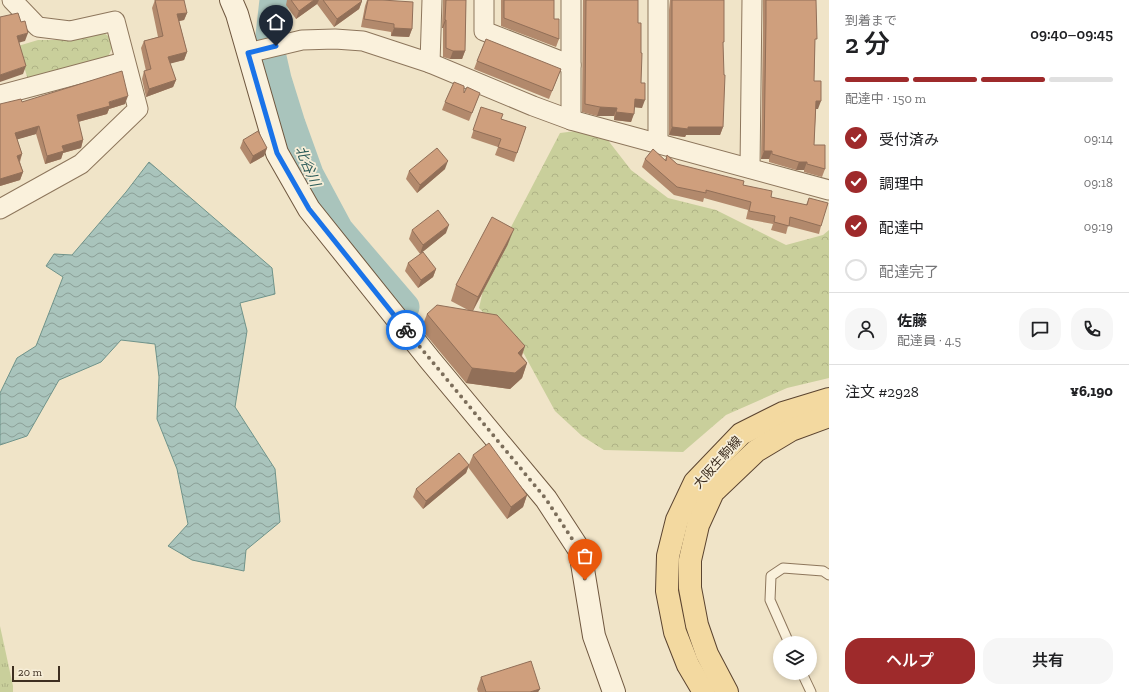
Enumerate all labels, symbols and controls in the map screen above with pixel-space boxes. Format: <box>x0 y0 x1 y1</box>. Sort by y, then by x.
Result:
pin <box>259 5 293 46</box>
icon: home <box>265 11 287 33</box>
text: 到着まで <box>845 13 897 28</box>
text: 09:40–09:45 <box>1030 25 1113 43</box>
text: 2 分 <box>845 28 890 60</box>
text: 配達中 · 150 m <box>845 91 926 106</box>
icon: check <box>845 127 867 149</box>
text: 受付済み <box>879 131 939 149</box>
text: 09:14 <box>1084 131 1113 146</box>
water label: 北谷川 <box>292 144 324 191</box>
icon: check <box>845 171 867 193</box>
text: 調理中 <box>879 175 924 193</box>
text: 09:18 <box>1084 175 1113 190</box>
icon: check <box>845 215 867 237</box>
text: 配達中 <box>879 219 924 237</box>
text: 09:19 <box>1084 219 1113 234</box>
text: 配達完了 <box>879 263 939 281</box>
button: person <box>845 308 887 350</box>
button: chat <box>1019 308 1061 350</box>
button: phone <box>1071 308 1113 350</box>
courier <box>386 310 426 350</box>
text: 佐藤 <box>897 312 927 330</box>
icon: bike <box>395 319 417 341</box>
text: 配達員 · 4.5 <box>897 333 961 348</box>
text: ¥6,190 <box>1070 382 1113 400</box>
text: 注文 #2928 <box>845 383 919 401</box>
street label: 大阪生駒線 <box>690 433 745 492</box>
pin <box>568 539 602 580</box>
icon: bag <box>574 545 596 567</box>
map controls <box>773 636 817 680</box>
button: layers <box>773 636 817 680</box>
button: ヘルプ <box>845 638 975 684</box>
button: 共有 <box>983 638 1113 684</box>
scale bar <box>12 664 60 683</box>
text: 20 m <box>18 666 42 679</box>

